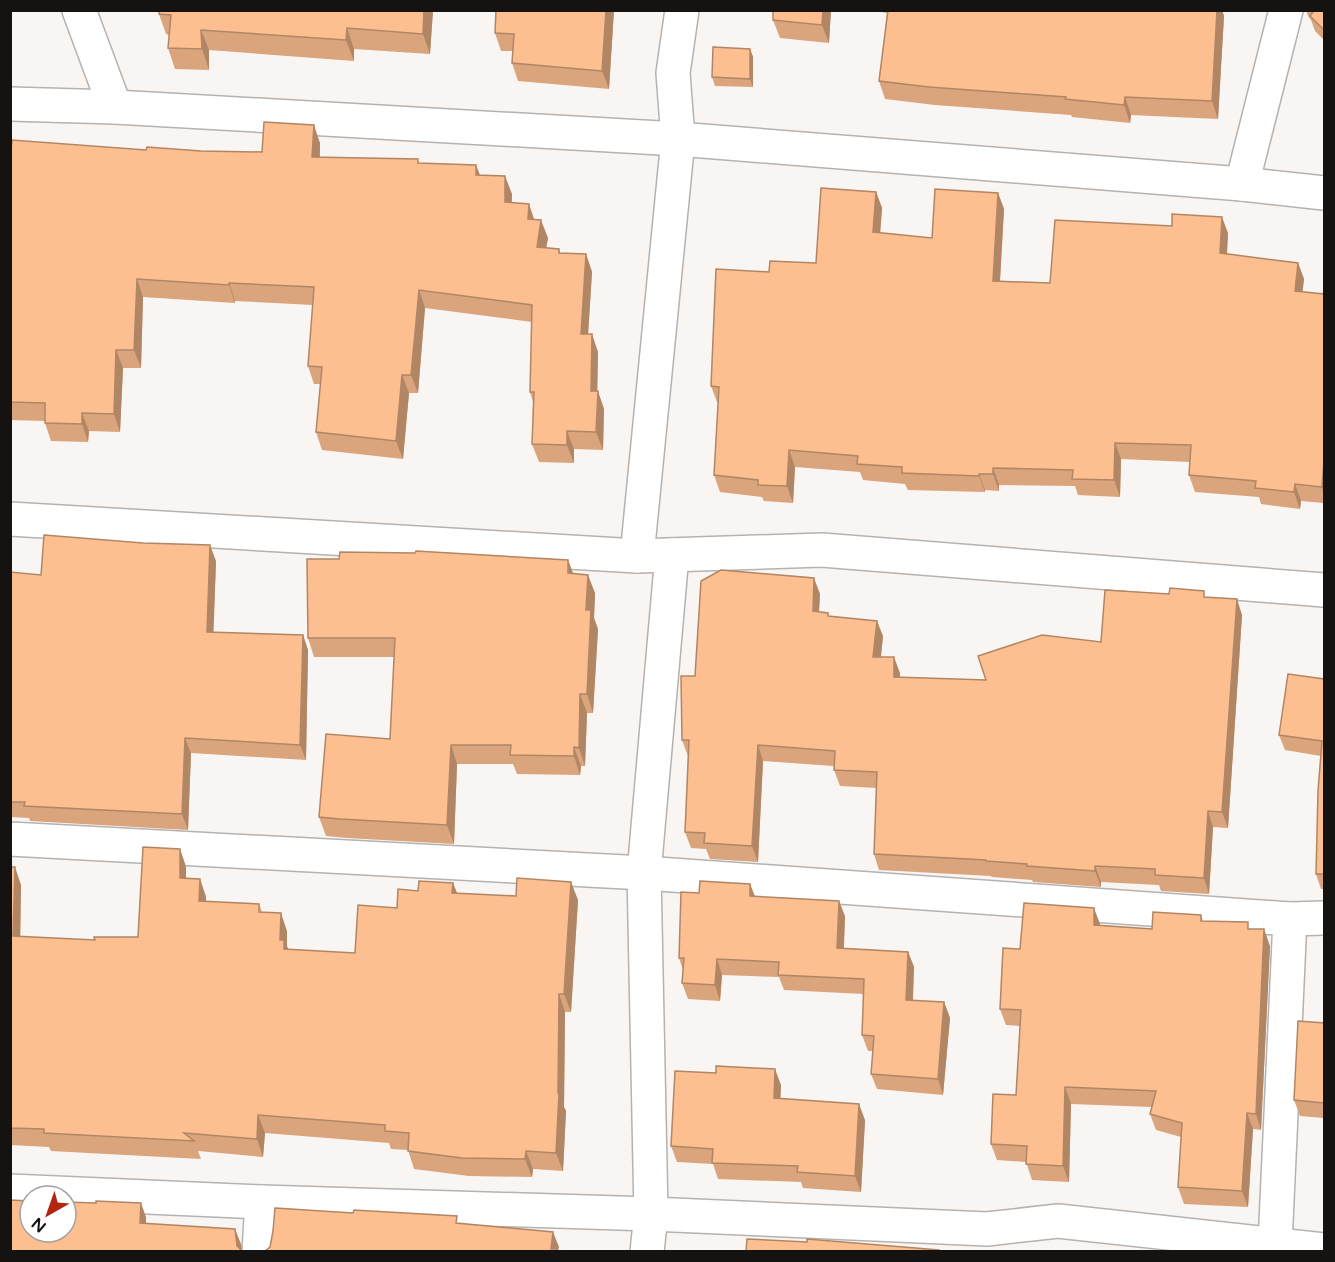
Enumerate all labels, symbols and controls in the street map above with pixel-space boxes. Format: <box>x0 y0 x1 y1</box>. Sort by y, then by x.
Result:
north arrow <box>18 1184 78 1244</box>
text: N <box>28 1213 50 1237</box>

